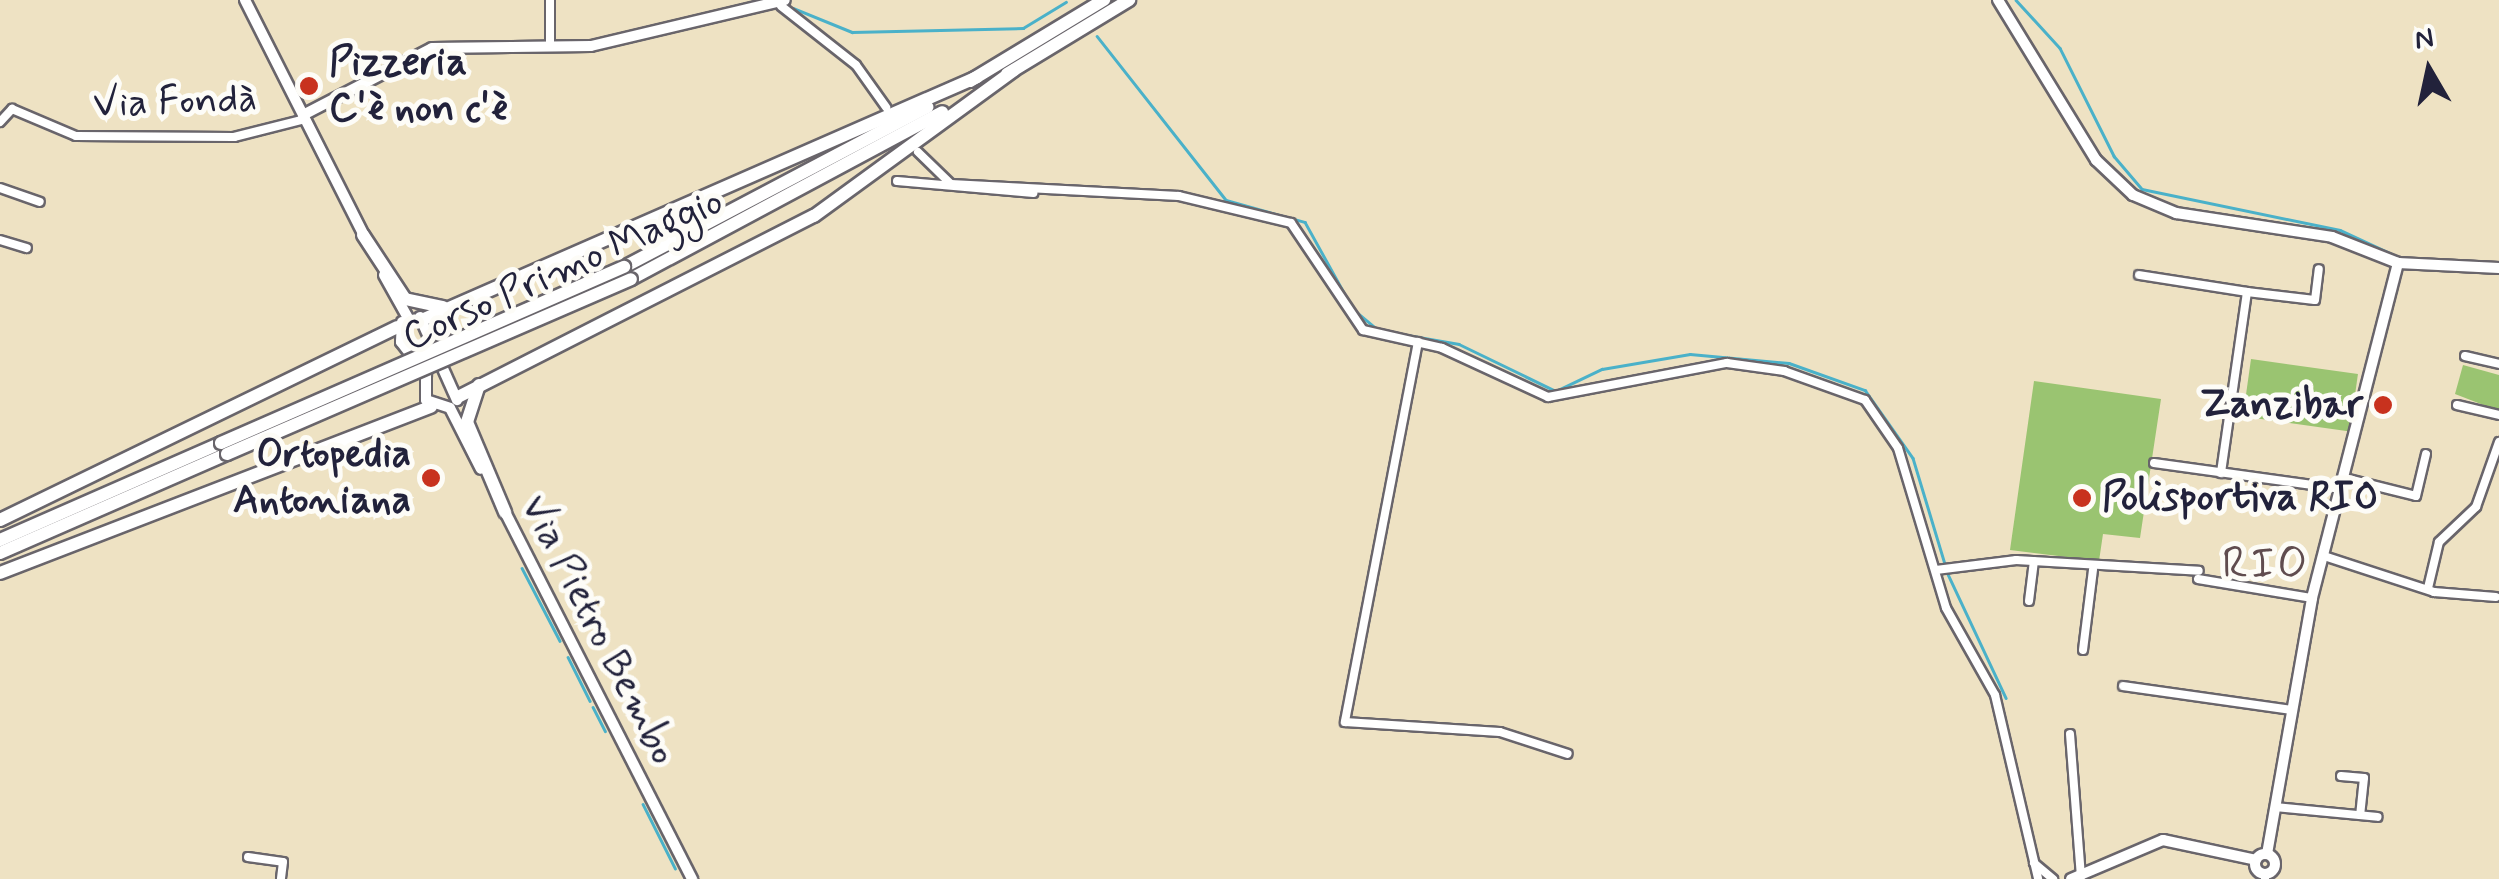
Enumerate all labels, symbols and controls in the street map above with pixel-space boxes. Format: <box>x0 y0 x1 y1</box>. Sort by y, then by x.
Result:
north arrow <box>2379 20 2479 120</box>
text: N <box>2412 20 2436 60</box>
place label: Pizzeria C'è non c'è <box>329 39 508 133</box>
street label: Via Fondà <box>91 75 259 129</box>
marker: Pizzeria C'è non c'è <box>298 75 320 97</box>
street label: Corso Primo Maggio <box>396 178 730 362</box>
place label: Zanzibar <box>2200 381 2363 429</box>
marker: Zanzibar <box>2372 394 2394 416</box>
place label: Ortopedia Antoniana <box>233 431 411 525</box>
marker: Ortopedia Antoniana <box>420 467 442 489</box>
place label: Polisportiva RIO <box>2102 474 2379 522</box>
marker: Polisportiva RIO <box>2071 487 2093 509</box>
street label: Via Pietro Bembo <box>510 488 686 772</box>
district label: RIO <box>2223 538 2309 592</box>

